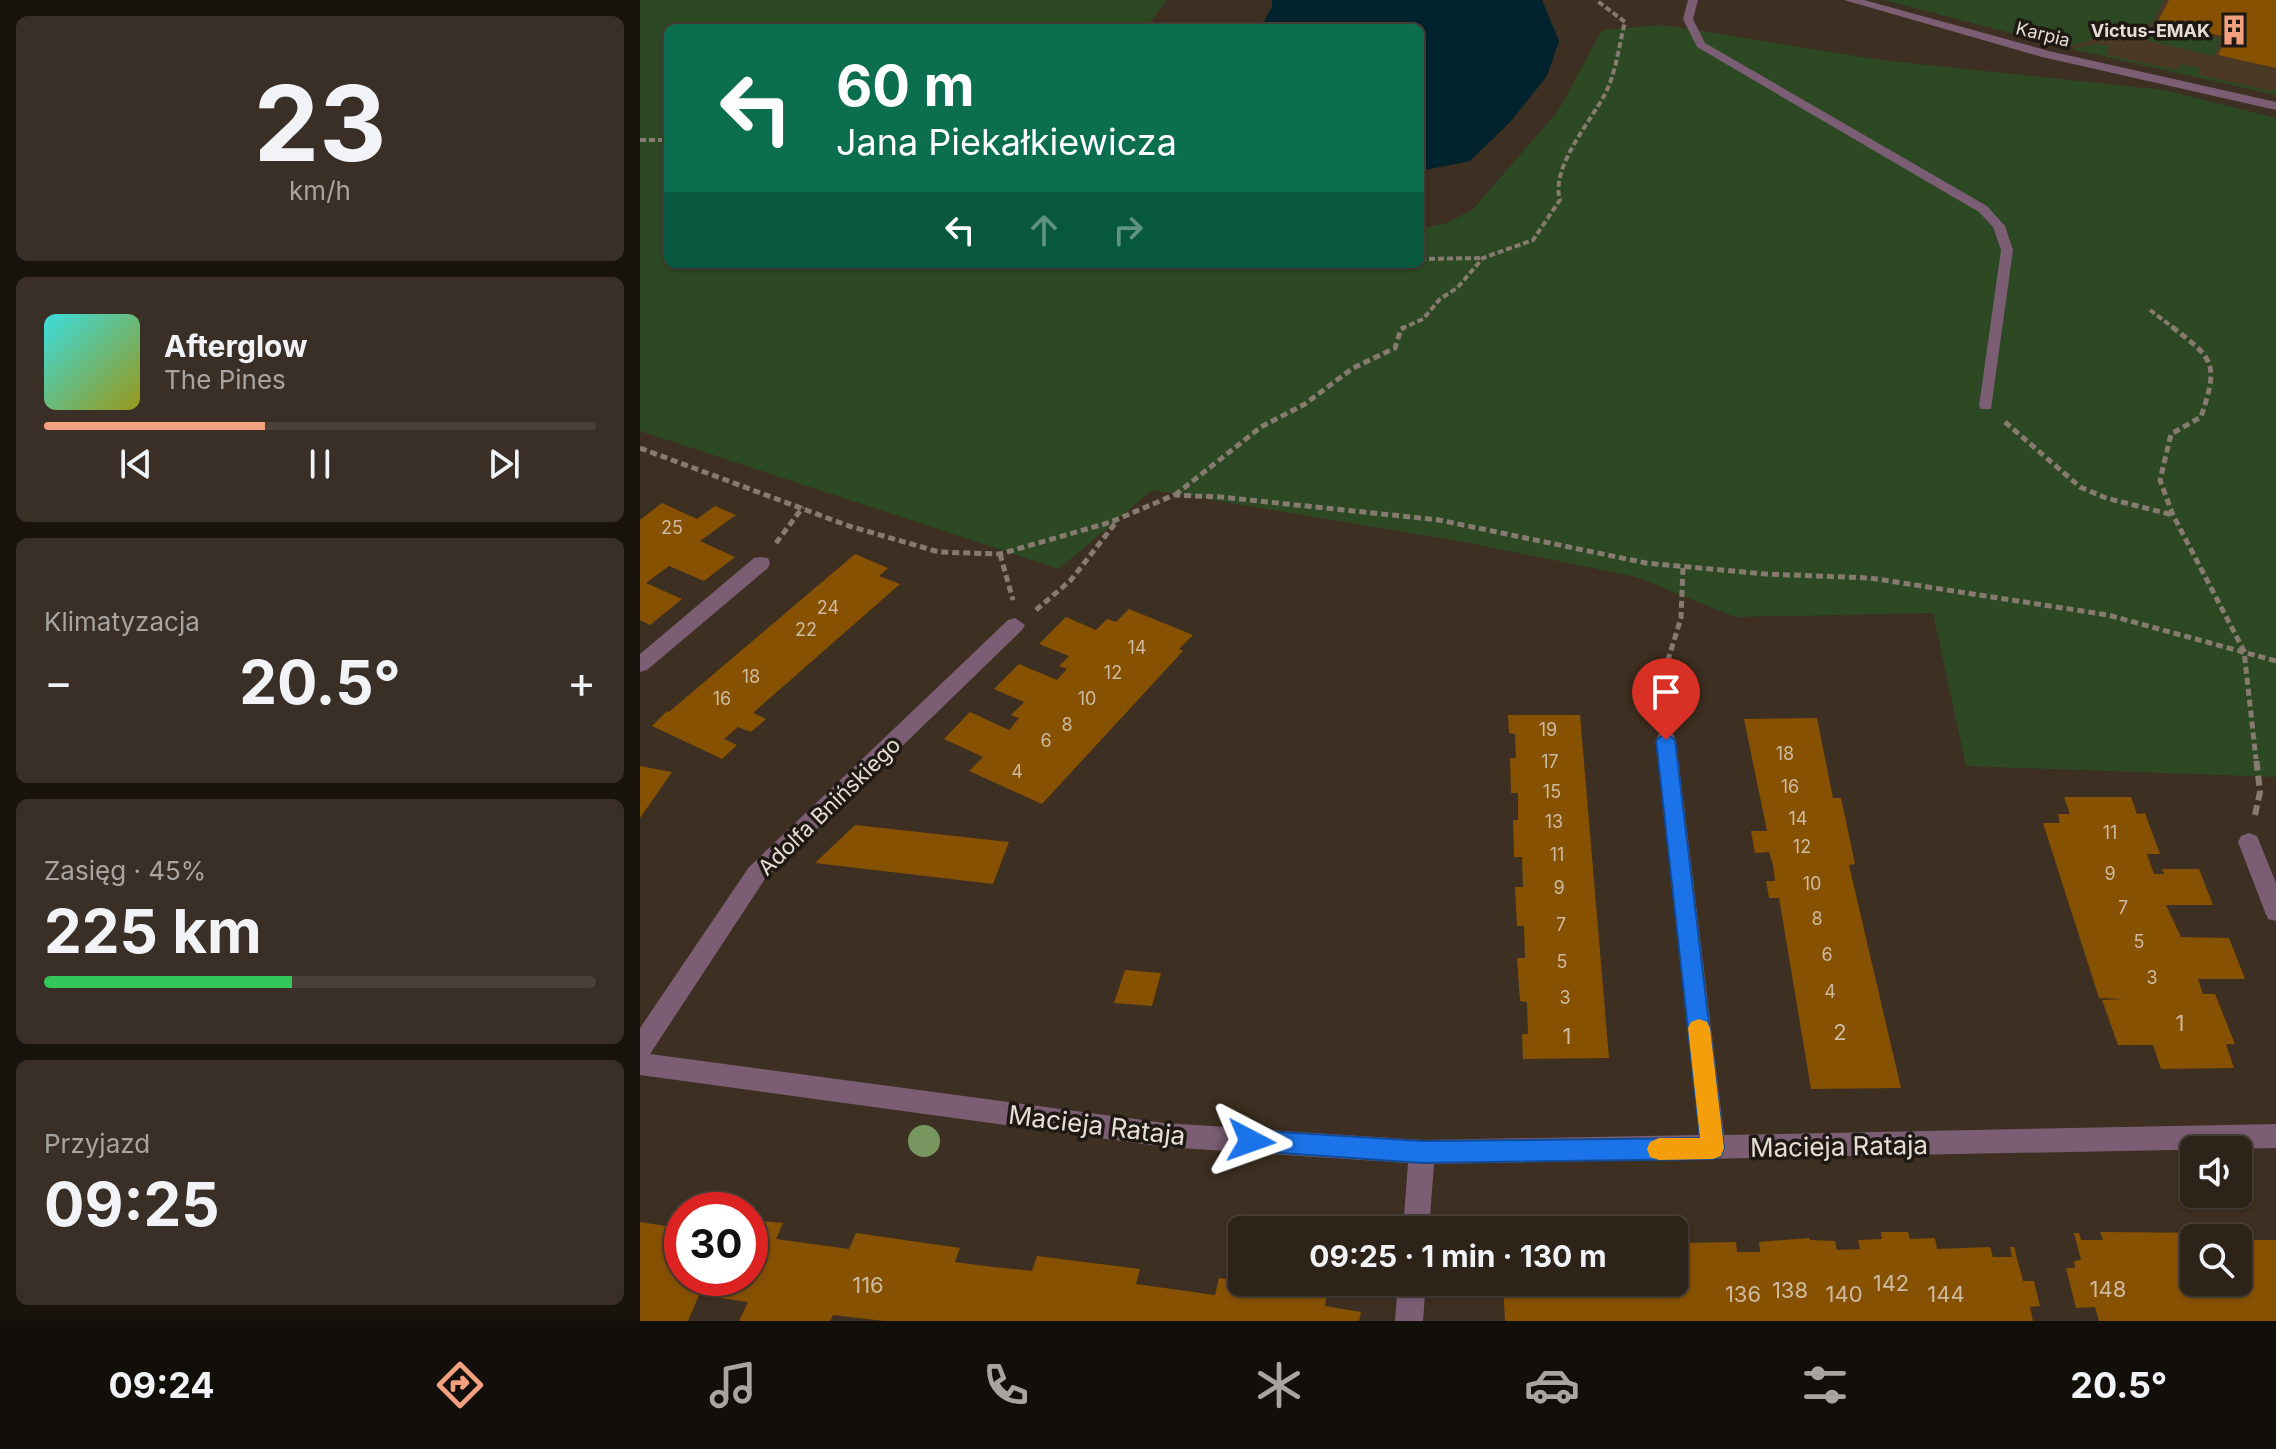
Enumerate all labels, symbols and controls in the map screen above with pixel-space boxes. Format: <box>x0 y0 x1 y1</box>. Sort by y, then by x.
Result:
building icon: Victus-EMAK <box>2217 13 2251 47</box>
street label: Karpia <box>2014 17 2072 51</box>
place label: Victus-EMAK <box>2091 20 2210 41</box>
text: 60 m <box>836 52 975 120</box>
icon: left <box>704 56 808 160</box>
text: 23 <box>254 60 386 186</box>
text: Jana Piekałkiewicza <box>836 120 1177 164</box>
text: km/h <box>289 175 351 206</box>
icon: left <box>938 208 982 252</box>
icon: ahead <box>1022 208 1066 252</box>
icon: right <box>1106 208 1150 252</box>
text: Afterglow <box>164 328 308 364</box>
text: The Pines <box>164 364 286 395</box>
icon: previous <box>114 442 158 486</box>
icon: pause <box>298 442 342 486</box>
icon: next <box>482 442 526 486</box>
house number: 25 <box>661 517 683 538</box>
house number: 24 <box>817 597 839 618</box>
text: Klimatyzacja <box>44 606 200 637</box>
house number: 22 <box>795 619 817 640</box>
house number: 14 <box>1128 637 1146 658</box>
text: 20.5° <box>239 646 401 718</box>
text: − <box>44 655 73 709</box>
text: + <box>567 655 596 709</box>
pin <box>1632 658 1700 740</box>
house number: 12 <box>1104 662 1122 683</box>
house number: 18 <box>742 666 760 687</box>
icon: arrive <box>1644 670 1688 714</box>
house number: 16 <box>713 688 731 709</box>
house number: 10 <box>1078 688 1096 709</box>
house number: 8 <box>1061 714 1073 735</box>
house number: 19 <box>1539 719 1557 740</box>
house number: 6 <box>1040 730 1052 751</box>
street label: Adolfa Bnińskiego <box>752 731 906 881</box>
house number: 18 <box>1776 743 1794 764</box>
house number: 17 <box>1541 751 1559 772</box>
house number: 4 <box>1011 761 1023 782</box>
house number: 16 <box>1781 776 1799 797</box>
house number: 15 <box>1543 781 1561 802</box>
house number: 14 <box>1789 808 1807 829</box>
house number: 13 <box>1545 811 1563 832</box>
house number: 11 <box>2103 822 2117 843</box>
house number: 12 <box>1793 836 1811 857</box>
house number: 11 <box>1550 844 1564 865</box>
text: Zasięg · 45% <box>44 855 206 886</box>
house number: 9 <box>2104 863 2116 884</box>
house number: 10 <box>1803 873 1821 894</box>
house number: 9 <box>1553 877 1565 898</box>
text: 225 km <box>44 895 262 967</box>
house number: 7 <box>2118 897 2128 918</box>
house number: 8 <box>1811 908 1823 929</box>
house number: 7 <box>1556 914 1566 935</box>
house number: 5 <box>2134 931 2144 952</box>
house number: 6 <box>1821 944 1833 965</box>
house number: 5 <box>1557 951 1567 972</box>
house number: 3 <box>2146 967 2158 988</box>
house number: 4 <box>1824 981 1836 1002</box>
house number: 3 <box>1559 987 1571 1008</box>
house number: 1 <box>2176 1010 2184 1036</box>
house number: 2 <box>1833 1019 1847 1045</box>
house number: 1 <box>1563 1023 1571 1049</box>
street label: Macieja Rataja <box>1007 1099 1187 1151</box>
position arrow <box>1209 1099 1293 1183</box>
text: Przyjazd <box>44 1128 150 1159</box>
street label: Macieja Rataja <box>1750 1129 1928 1163</box>
map controls <box>2180 1136 2252 1296</box>
button: sound <box>2180 1136 2252 1208</box>
text: 09:25 <box>44 1168 220 1240</box>
speed limit sign: 30 <box>664 1192 768 1296</box>
button: search <box>2180 1224 2252 1296</box>
text: 09:25 · 1 min · 130 m <box>1309 1238 1607 1274</box>
house number: 142 <box>1873 1270 1909 1296</box>
house number: 116 <box>852 1272 884 1298</box>
house number: 148 <box>2090 1276 2126 1302</box>
house number: 138 <box>1772 1277 1808 1303</box>
house number: 136 <box>1725 1281 1761 1307</box>
house number: 140 <box>1825 1281 1863 1307</box>
house number: 144 <box>1927 1281 1965 1307</box>
icon: directions <box>432 1357 488 1413</box>
icon: music <box>705 1357 761 1413</box>
icon: phone <box>978 1357 1034 1413</box>
icon: climate <box>1251 1357 1307 1413</box>
icon: car <box>1524 1357 1580 1413</box>
icon: filters <box>1797 1357 1853 1413</box>
text: 09:24 <box>109 1363 215 1407</box>
text: 20.5° <box>2070 1363 2167 1407</box>

